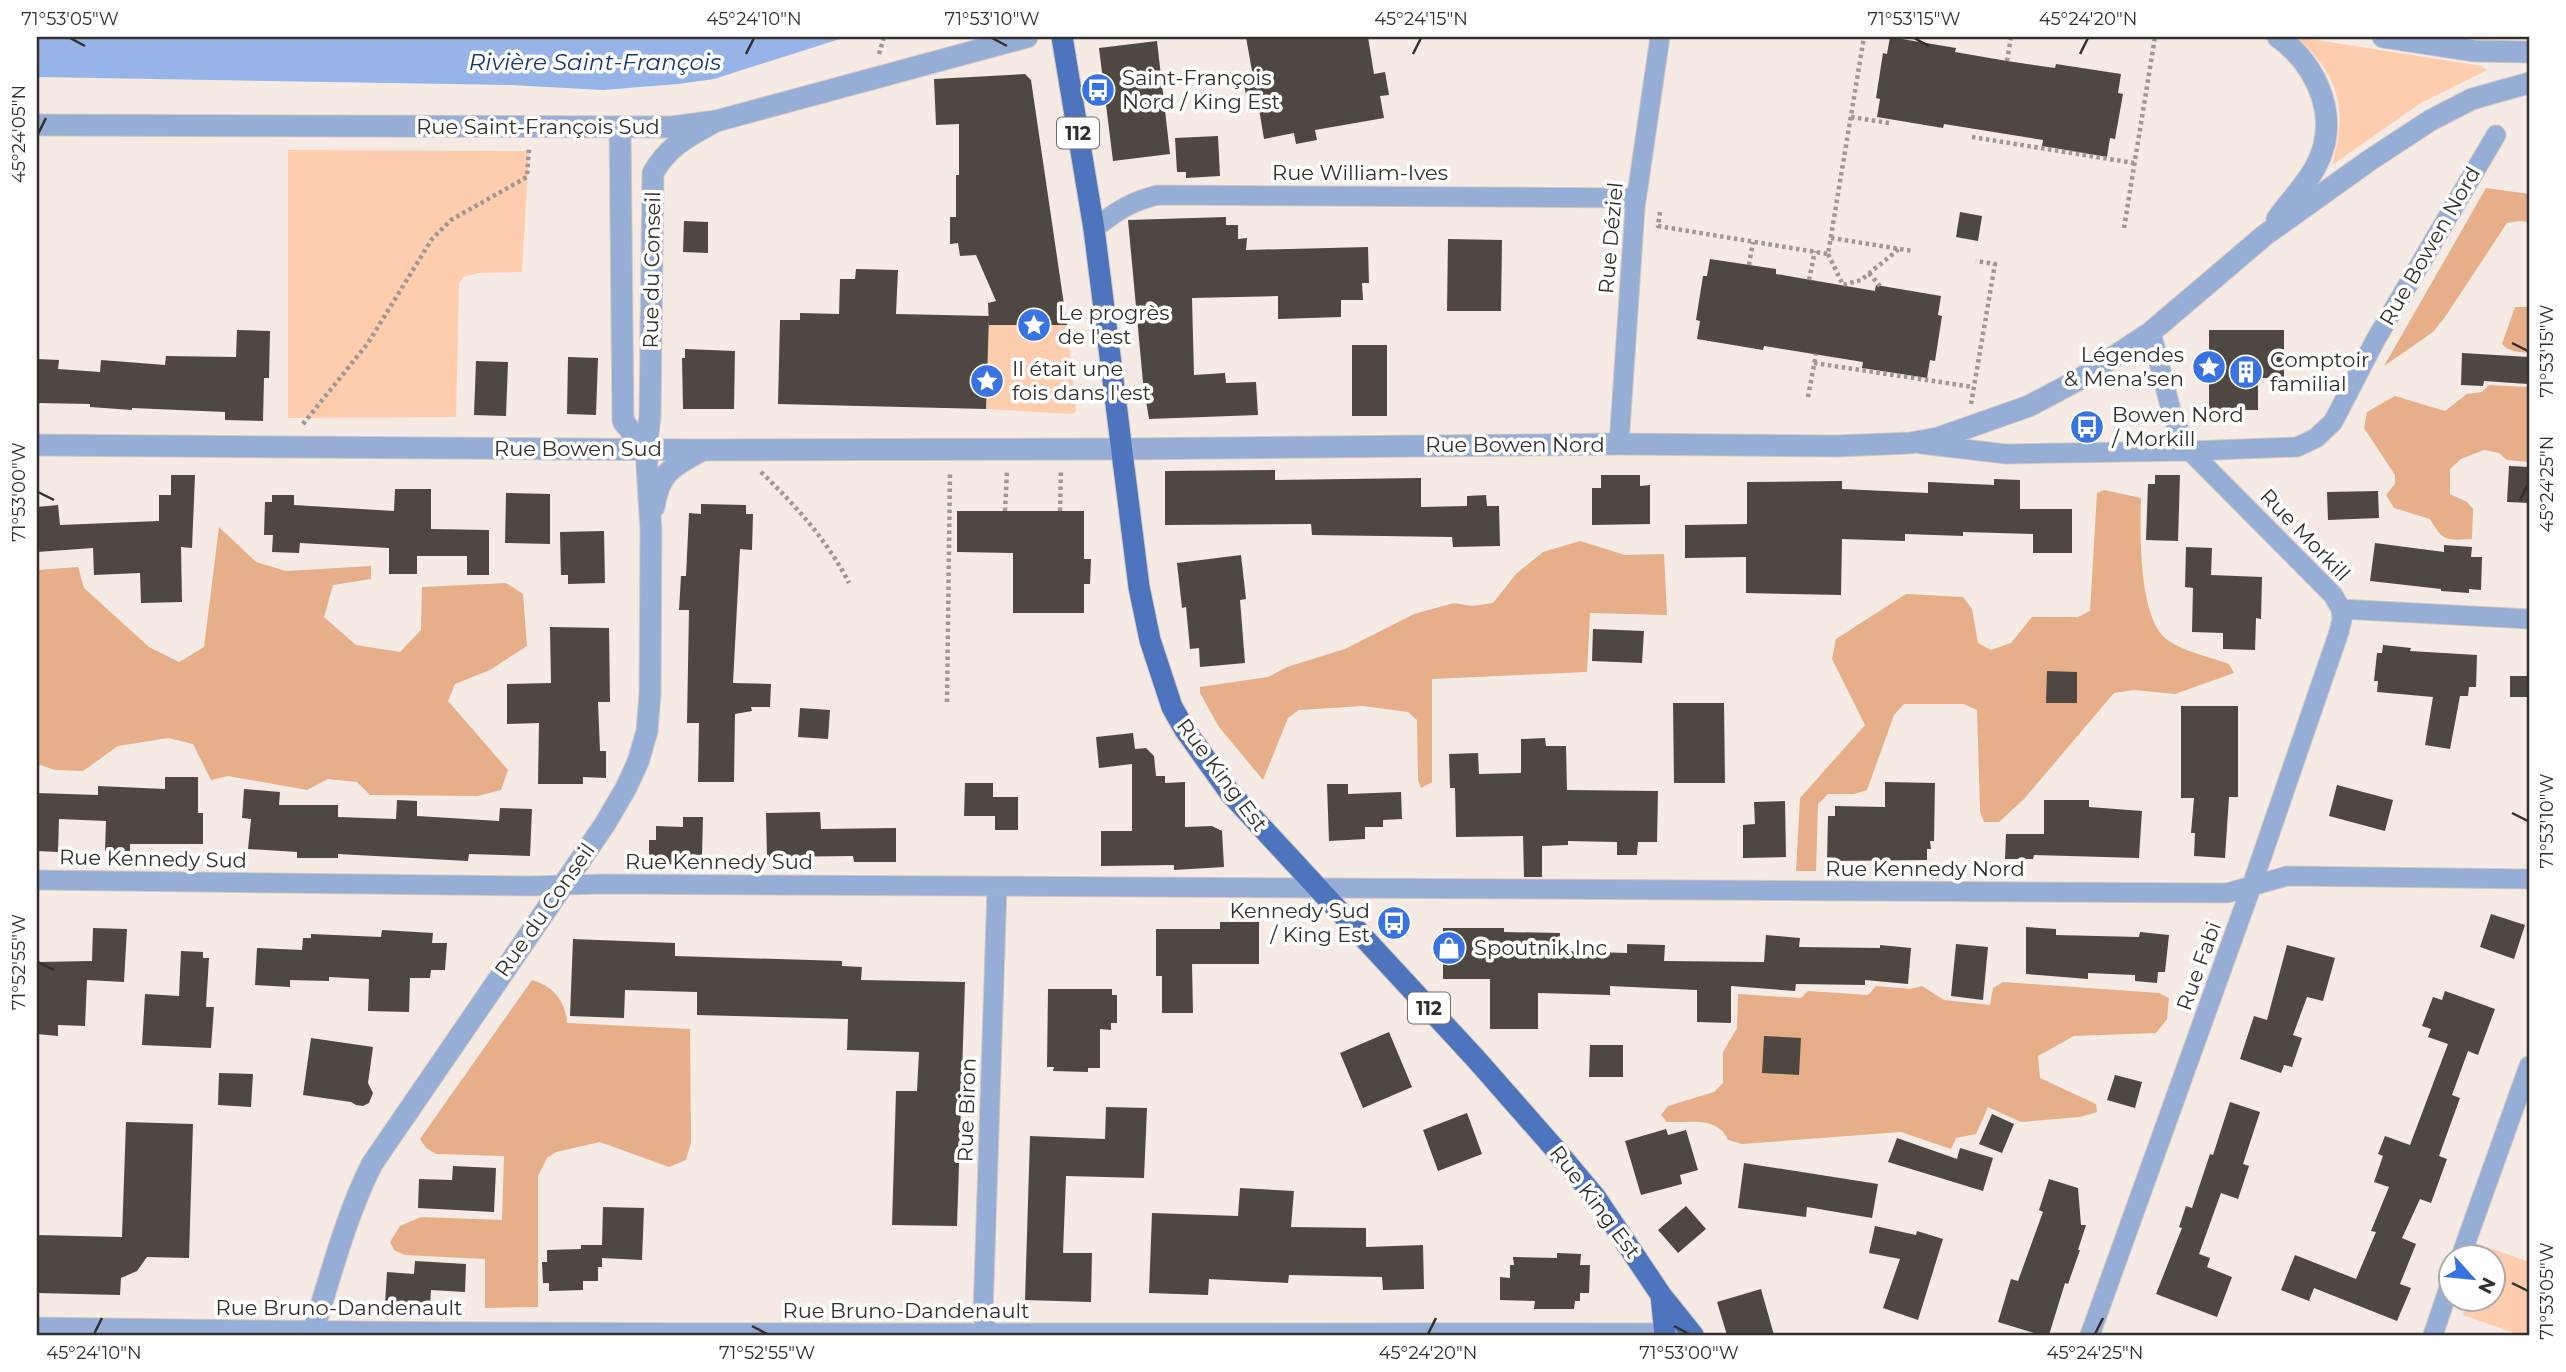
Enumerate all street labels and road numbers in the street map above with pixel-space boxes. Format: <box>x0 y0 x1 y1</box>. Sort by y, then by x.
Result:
street label: Rue Saint-François Sud <box>416 114 660 139</box>
road number: 112 <box>1057 118 1099 148</box>
street label: Rue William-Ives <box>1272 160 1448 185</box>
street label: Rue Bowen Nord <box>2374 162 2485 330</box>
street label: Rue Déziel <box>1593 181 1628 295</box>
street label: Rue du Conseil <box>638 191 665 349</box>
street label: Rue Bowen Nord <box>1425 432 1605 457</box>
street label: Rue Bowen Sud <box>494 436 662 461</box>
street label: Rue Morkill <box>2255 483 2355 586</box>
street label: Rue King Est <box>1172 713 1273 836</box>
street label: Rue du Conseil <box>489 838 600 981</box>
street label: Rue Kennedy Sud <box>59 844 247 873</box>
street label: Rue Kennedy Sud <box>625 849 813 874</box>
street label: Rue Kennedy Nord <box>1825 856 2025 881</box>
street label: Rue Fabi <box>2171 918 2226 1014</box>
road number: 112 <box>1408 992 1450 1024</box>
street label: Rue Biron <box>952 1057 981 1163</box>
street label: Rue King Est <box>1545 1140 1646 1263</box>
street label: Rue Bruno-Dandenault <box>216 1295 463 1320</box>
street label: Rue Bruno-Dandenault <box>783 1298 1030 1323</box>

